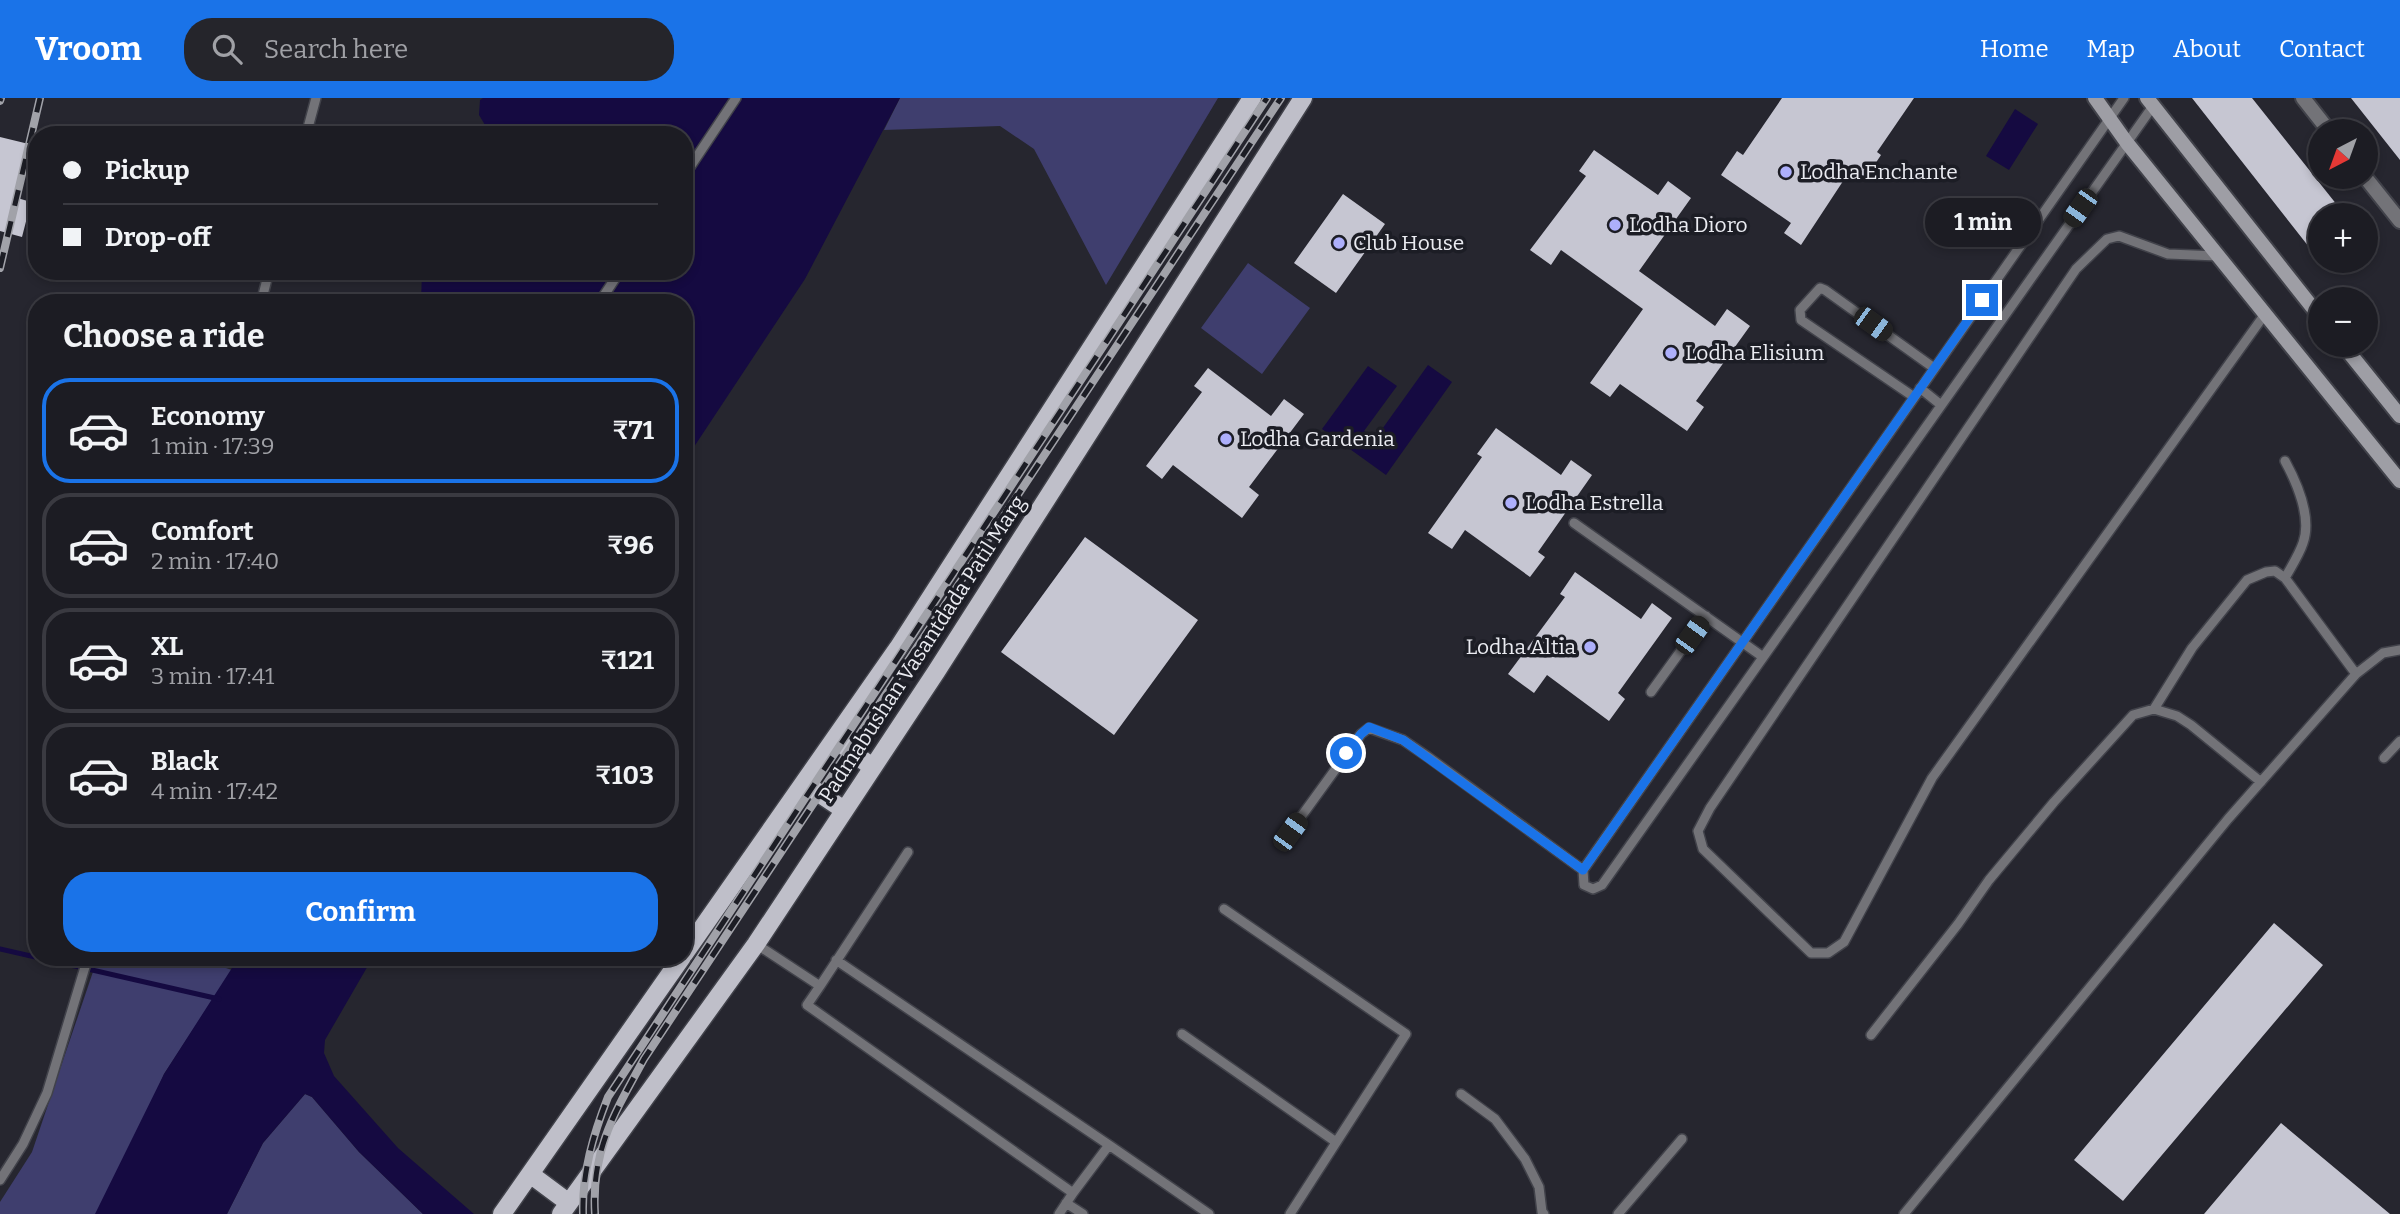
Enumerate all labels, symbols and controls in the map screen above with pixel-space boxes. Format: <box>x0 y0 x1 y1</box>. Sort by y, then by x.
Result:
search box <box>184 18 674 81</box>
text: Vroom <box>35 29 142 69</box>
icon: search <box>208 30 246 68</box>
text: Search here <box>264 34 408 65</box>
text: Home <box>1980 35 2049 63</box>
text: Map <box>2087 35 2135 63</box>
text: About <box>2173 35 2241 63</box>
text: Contact <box>2279 35 2365 63</box>
north arrow <box>2308 119 2378 189</box>
map controls <box>2308 119 2378 357</box>
text: Pickup <box>105 155 190 186</box>
place label: Lodha Enchante <box>1800 159 1958 185</box>
marker: Lodha Enchante <box>1778 164 1794 180</box>
car <box>2060 185 2101 231</box>
callout: 1 min <box>1924 198 2040 248</box>
button: + <box>2308 203 2378 273</box>
text: 1 min <box>1954 208 2012 236</box>
place label: Lodha Dioro <box>1629 212 1748 238</box>
marker: Lodha Dioro <box>1607 217 1623 233</box>
text: Drop-off <box>105 222 211 253</box>
place label: Club House <box>1353 230 1464 256</box>
marker: Club House <box>1331 235 1347 251</box>
route end <box>1966 284 1998 316</box>
button: − <box>2308 287 2378 357</box>
car <box>1850 303 1897 345</box>
text: Choose a ride <box>63 317 264 355</box>
place label: Lodha Elisium <box>1685 340 1824 366</box>
marker: Lodha Elisium <box>1663 345 1679 361</box>
icon: car <box>67 399 130 462</box>
text: Economy <box>151 401 265 432</box>
text: ₹71 <box>612 415 654 446</box>
place label: Lodha Gardenia <box>1240 426 1395 452</box>
marker: Lodha Gardenia <box>1218 431 1234 447</box>
text: 1 min · 17:39 <box>151 432 274 460</box>
street label: Padmabushan Vasantdada Patil Marg <box>813 490 1031 807</box>
place label: Lodha Estrella <box>1525 490 1664 516</box>
marker: Lodha Estrella <box>1503 495 1519 511</box>
icon: car <box>67 514 130 577</box>
text: Comfort <box>151 516 254 547</box>
text: ₹96 <box>607 530 654 561</box>
text: 2 min · 17:40 <box>151 547 279 575</box>
car <box>1672 612 1713 658</box>
icon: car <box>67 629 130 692</box>
text: XL <box>151 631 183 662</box>
place label: Lodha Altia <box>1466 634 1577 660</box>
marker: Lodha Altia <box>1582 639 1598 655</box>
text: ₹121 <box>601 645 654 676</box>
text: 3 min · 17:41 <box>151 662 274 690</box>
route start <box>1330 737 1362 769</box>
icon: car <box>67 744 130 807</box>
text: Black <box>151 746 219 777</box>
text: ₹103 <box>595 760 654 791</box>
text: 4 min · 17:42 <box>151 777 278 805</box>
car <box>1270 809 1311 855</box>
button: Confirm <box>63 872 658 952</box>

